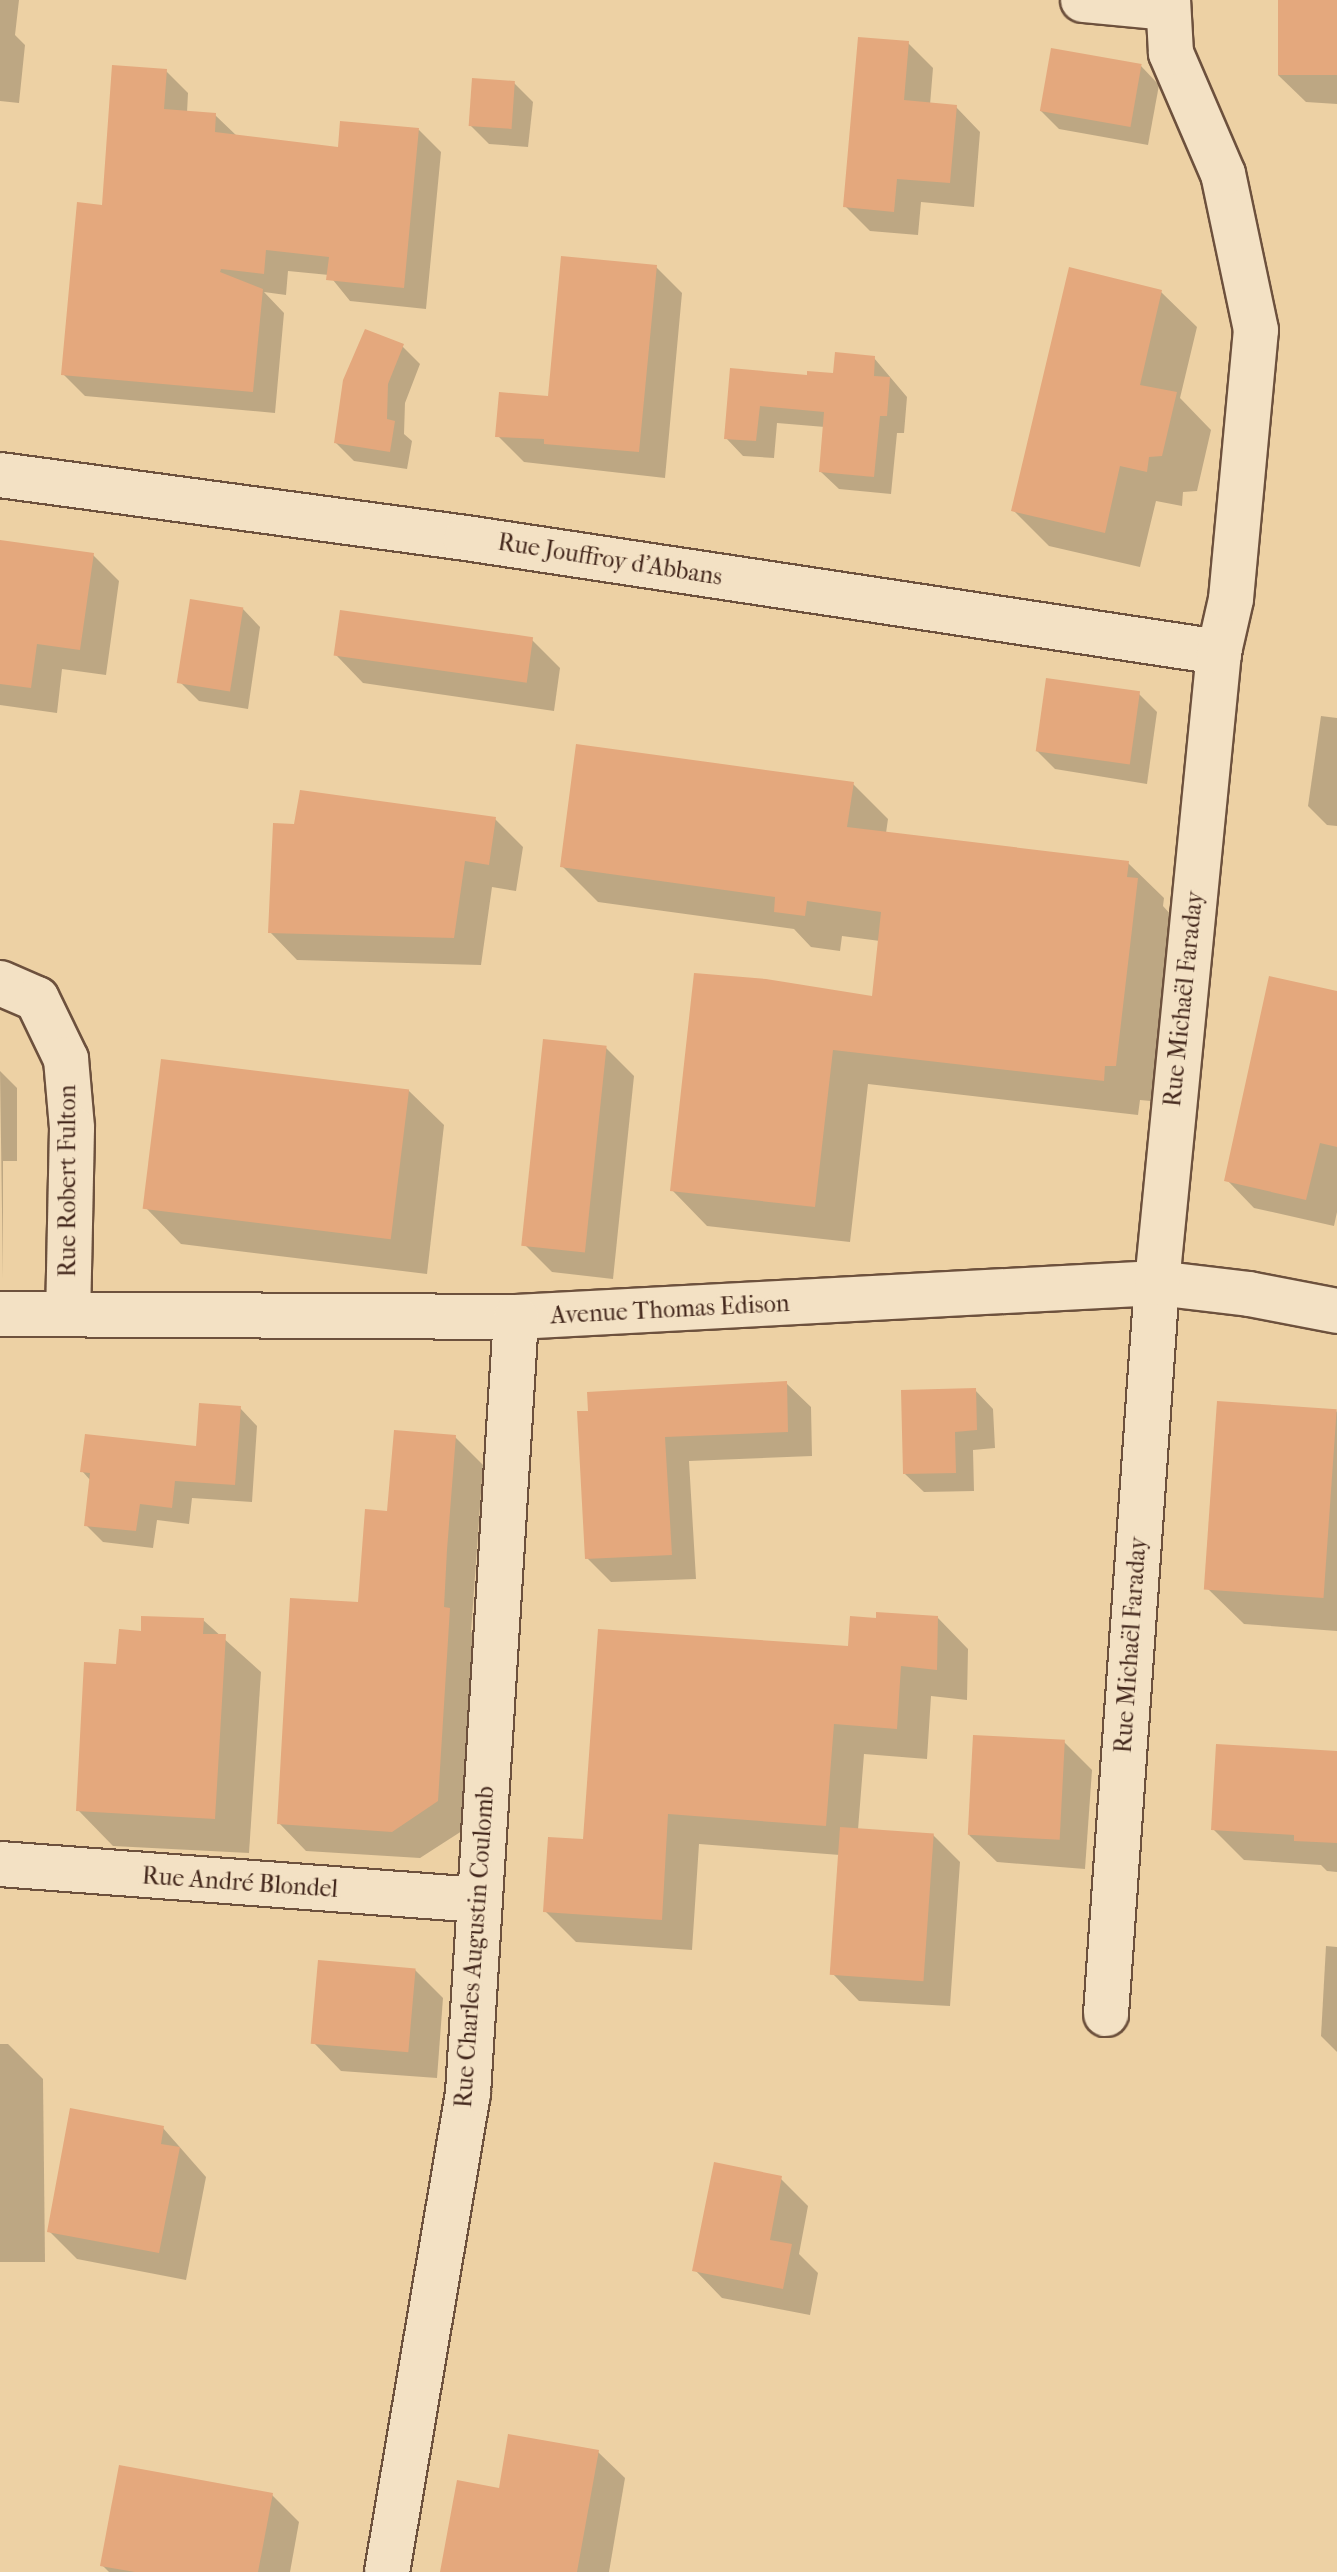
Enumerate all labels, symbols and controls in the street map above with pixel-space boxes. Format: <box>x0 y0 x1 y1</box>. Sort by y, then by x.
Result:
street label: Rue Jouffroy d'Abbans <box>496 528 724 592</box>
street label: Rue Michaël Faraday <box>1158 890 1210 1108</box>
street label: Rue Robert Fulton <box>54 1085 82 1277</box>
street label: Avenue Thomas Edison <box>550 1289 790 1331</box>
street label: Rue Michaël Faraday <box>1109 1536 1153 1754</box>
street label: Rue Charles Augustin Coulomb <box>449 1785 501 2109</box>
street label: Rue André Blondel <box>141 1862 339 1904</box>

